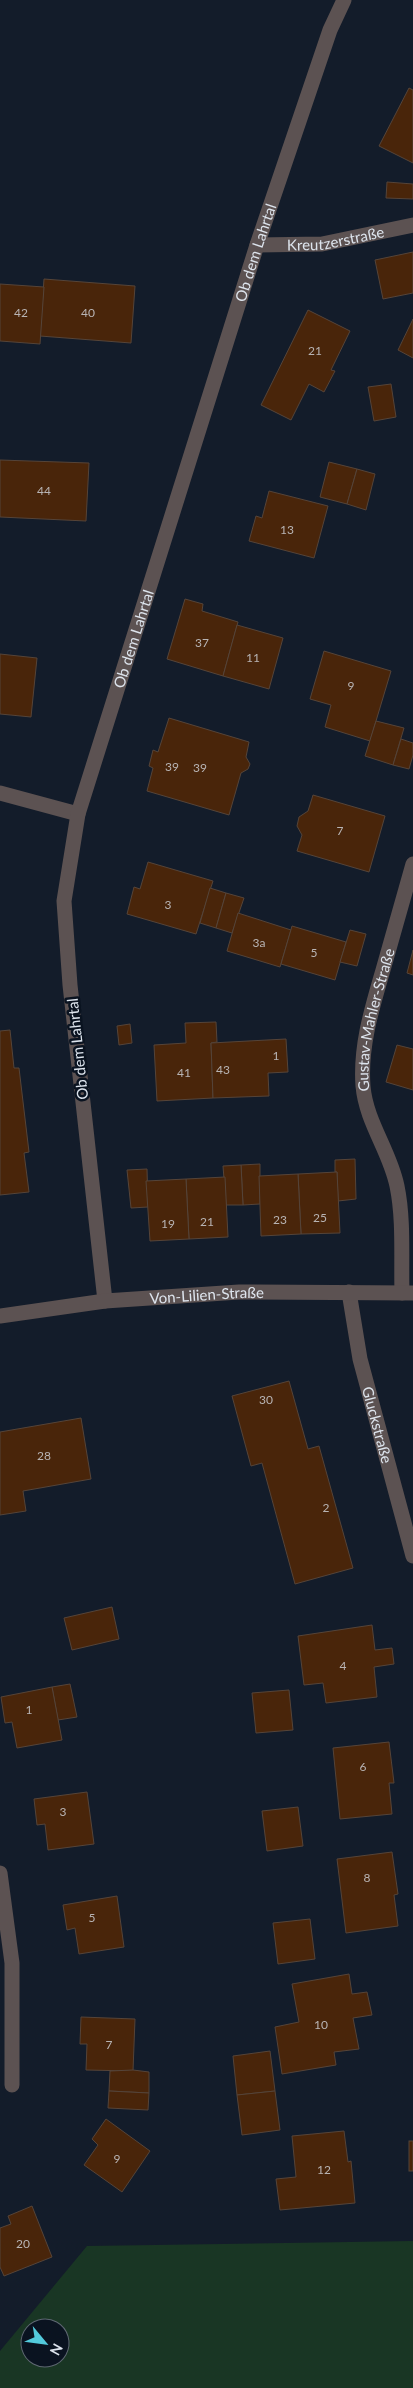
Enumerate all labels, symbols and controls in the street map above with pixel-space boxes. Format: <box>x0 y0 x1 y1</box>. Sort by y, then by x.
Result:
street label: Ob dem Lahrtal <box>231 201 279 304</box>
street label: Kreutzerstraße <box>287 222 386 254</box>
house number: 42 <box>14 305 28 320</box>
house number: 40 <box>81 305 95 320</box>
house number: 21 <box>308 343 322 358</box>
house number: 44 <box>37 483 51 498</box>
house number: 13 <box>280 522 294 537</box>
street label: Ob dem Lahrtal <box>109 587 157 690</box>
house number: 37 <box>195 635 209 650</box>
house number: 11 <box>246 650 260 665</box>
house number: 9 <box>348 678 355 693</box>
house number: 39 <box>165 759 179 774</box>
house number: 39 <box>193 760 207 775</box>
house number: 7 <box>337 823 344 838</box>
house number: 3 <box>165 897 172 912</box>
house number: 3a <box>253 935 265 950</box>
house number: 5 <box>311 945 318 960</box>
street label: Gustav-Mahler-Straße <box>353 946 398 1092</box>
street label: Ob dem Lahrtal <box>63 997 91 1101</box>
house number: 1 <box>273 1048 280 1063</box>
house number: 43 <box>216 1062 230 1077</box>
house number: 41 <box>177 1065 191 1080</box>
house number: 25 <box>313 1210 327 1225</box>
house number: 23 <box>273 1212 287 1227</box>
house number: 21 <box>200 1214 214 1229</box>
house number: 19 <box>161 1216 175 1231</box>
street label: Von-Lilien-Straße <box>149 1283 264 1307</box>
street label: Gluckstraße <box>359 1384 397 1465</box>
house number: 30 <box>259 1392 273 1407</box>
house number: 28 <box>37 1448 51 1463</box>
house number: 2 <box>323 1500 330 1515</box>
house number: 4 <box>340 1658 347 1673</box>
house number: 1 <box>26 1702 33 1717</box>
house number: 6 <box>360 1759 367 1774</box>
house number: 3 <box>60 1804 67 1819</box>
house number: 8 <box>364 1870 371 1885</box>
house number: 5 <box>89 1910 96 1925</box>
house number: 10 <box>314 2017 328 2032</box>
house number: 7 <box>106 2037 113 2052</box>
house number: 9 <box>114 2151 121 2166</box>
house number: 12 <box>317 2162 331 2177</box>
house number: 20 <box>16 2236 30 2251</box>
north arrow <box>20 2318 70 2368</box>
text: N <box>47 2341 67 2358</box>

